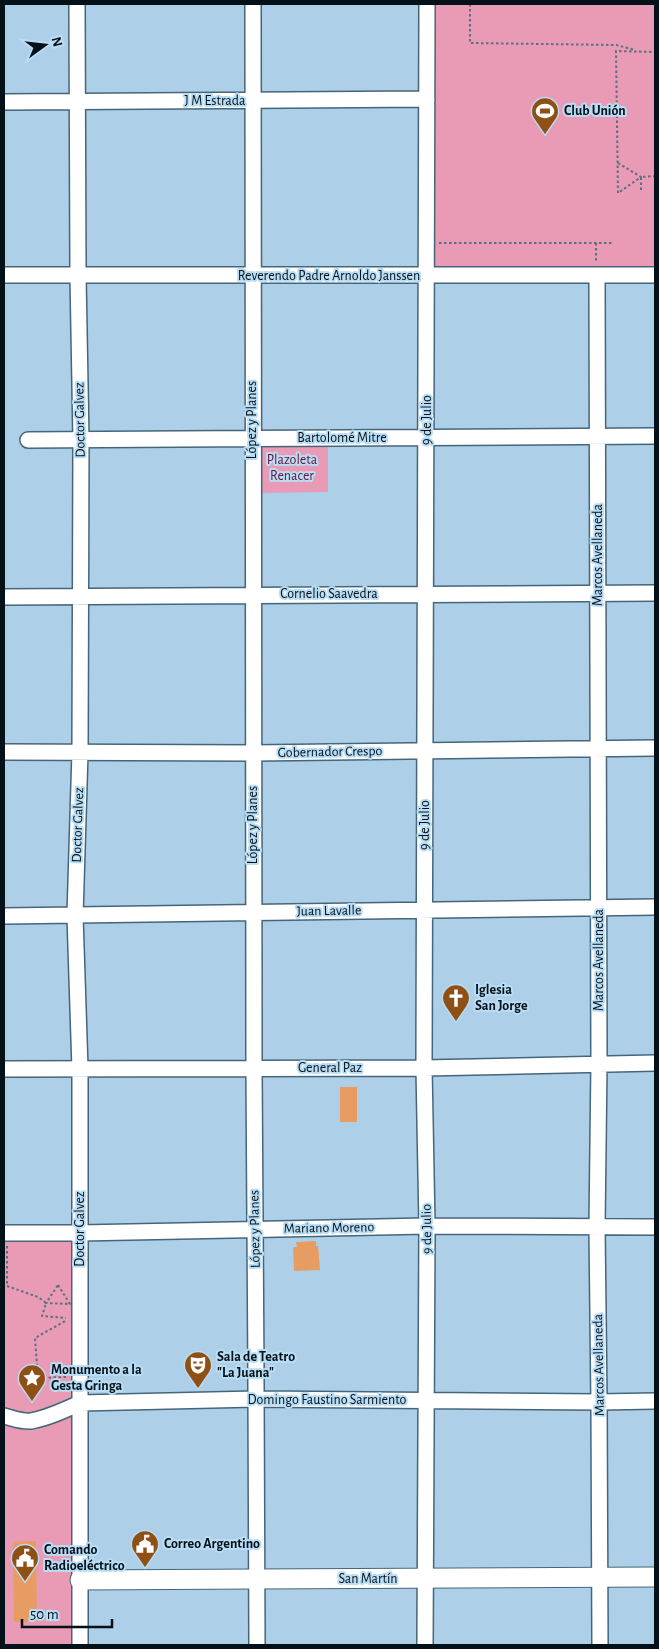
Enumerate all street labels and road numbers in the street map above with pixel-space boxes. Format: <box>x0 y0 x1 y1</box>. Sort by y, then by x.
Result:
street label: J M Estrada <box>185 94 246 108</box>
street label: Reverendo Padre Arnoldo Janssen <box>238 269 420 283</box>
street label: López y Planes <box>245 381 259 459</box>
street label: Doctor Galvez <box>72 382 88 458</box>
street label: 9 de Julio <box>420 395 434 445</box>
street label: Bartolomé Mitre <box>297 431 387 445</box>
street label: Marcos Avellaneda <box>591 503 605 606</box>
street label: Cornelio Saavedra <box>280 587 378 601</box>
street label: Gobernador Crespo <box>277 744 383 760</box>
street label: López y Planes <box>246 786 260 864</box>
street label: Doctor Galvez <box>70 787 86 863</box>
street label: 9 de Julio <box>418 800 432 850</box>
street label: Juan Lavalle <box>296 903 362 919</box>
street label: Marcos Avellaneda <box>592 908 606 1011</box>
street label: General Paz <box>298 1061 362 1075</box>
street label: López y Planes <box>247 1190 263 1268</box>
street label: Doctor Galvez <box>73 1191 87 1267</box>
street label: 9 de Julio <box>420 1204 434 1254</box>
street label: Mariano Moreno <box>284 1220 374 1236</box>
street label: Marcos Avellaneda <box>591 1313 607 1416</box>
street label: Domingo Faustino Sarmiento <box>248 1393 407 1407</box>
street label: San Martín <box>338 1572 398 1586</box>

